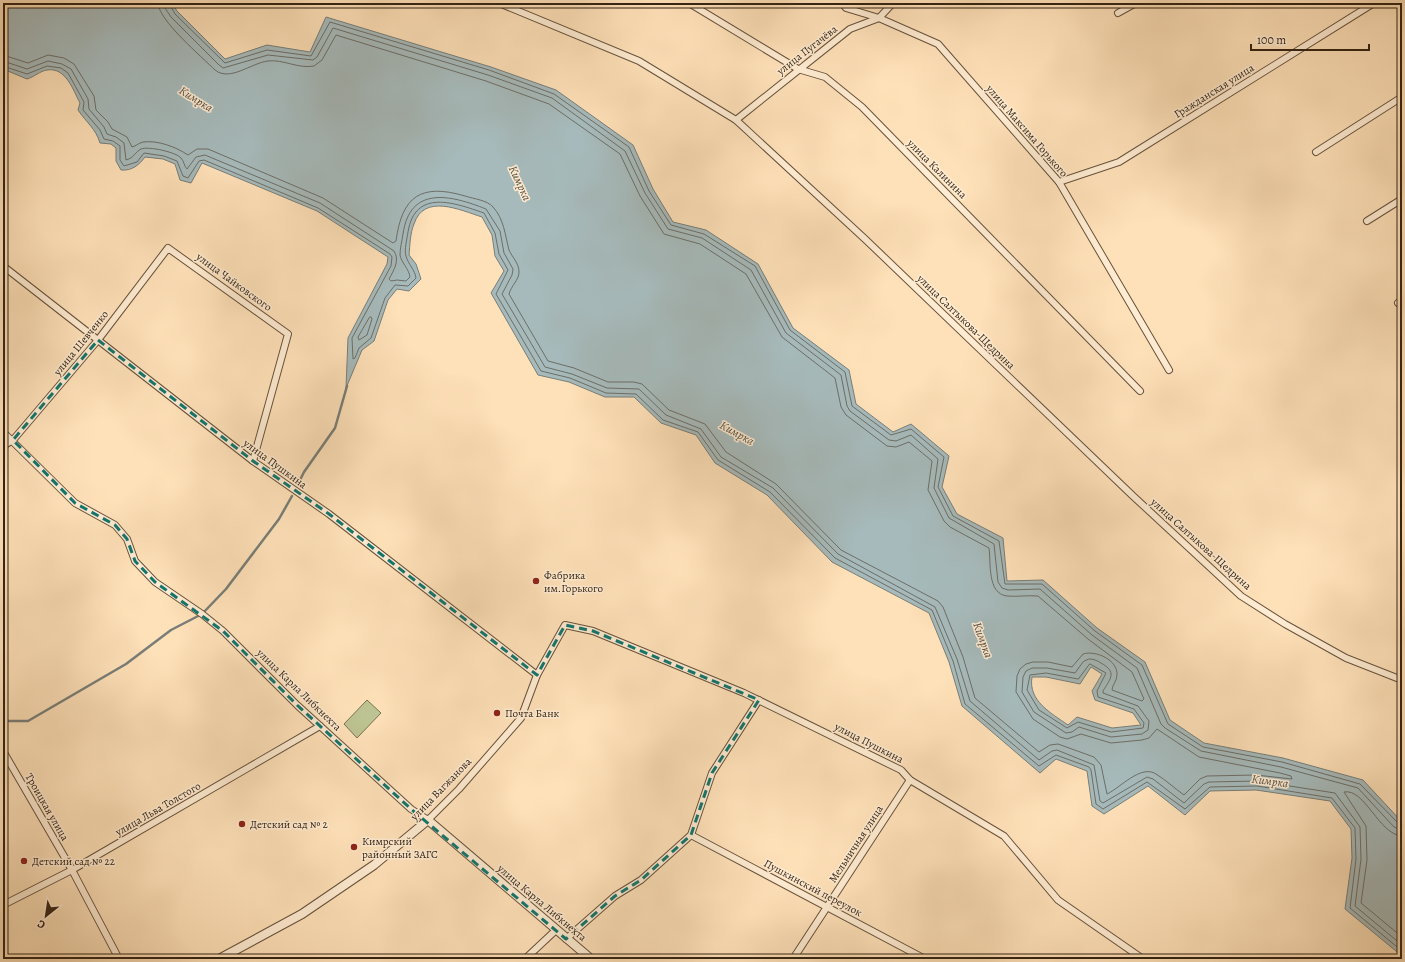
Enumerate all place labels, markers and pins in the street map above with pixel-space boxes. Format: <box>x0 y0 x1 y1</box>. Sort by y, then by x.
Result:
place label: Фабрика им.Горького <box>544 568 604 596</box>
marker: Фабрика им.Горького <box>531 576 541 586</box>
place label: Почта Банк <box>505 706 560 721</box>
marker: Почта Банк <box>492 708 502 718</box>
place label: Детский сад № 2 <box>250 817 328 832</box>
marker: Детский сад № 2 <box>237 819 247 829</box>
place label: Кимрский районный ЗАГС <box>362 834 438 862</box>
marker: Кимрский районный ЗАГС <box>349 842 359 852</box>
place label: Детский сад № 22 <box>32 854 115 869</box>
marker: Детский сад № 22 <box>19 856 29 866</box>

